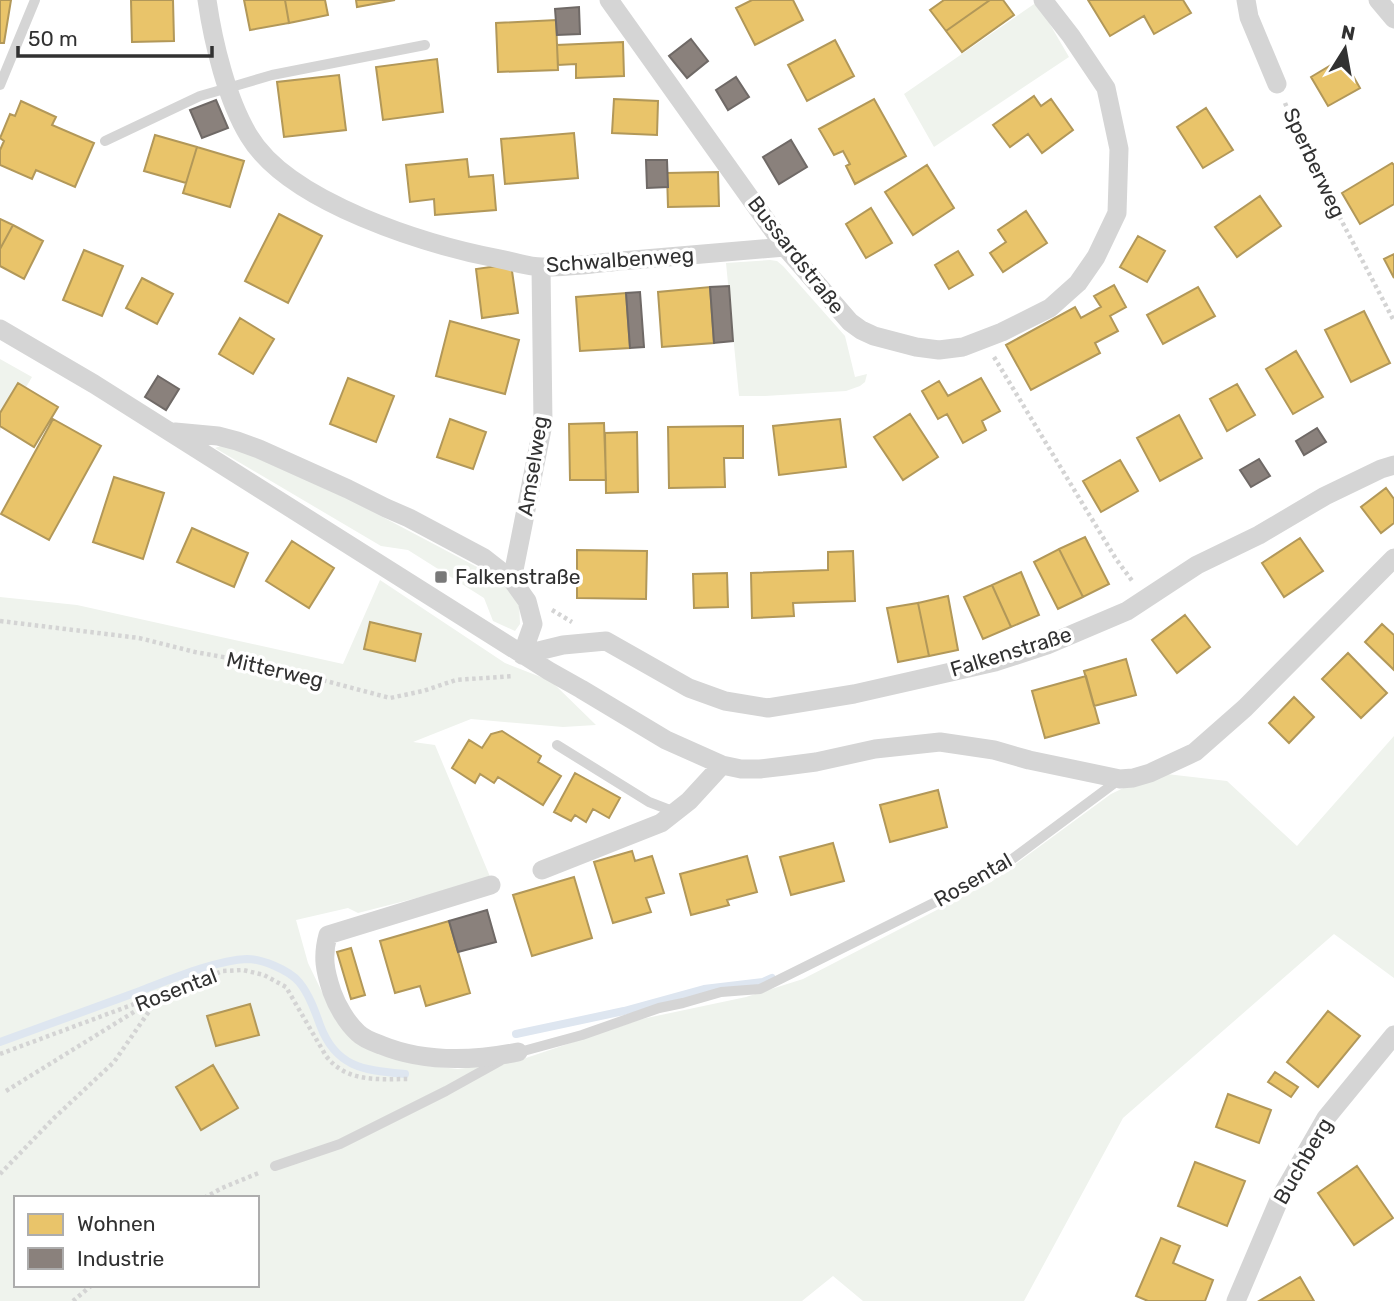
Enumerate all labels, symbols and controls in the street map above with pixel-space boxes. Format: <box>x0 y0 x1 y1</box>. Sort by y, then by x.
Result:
scale bar <box>18 14 212 58</box>
north arrow <box>1310 14 1380 84</box>
text: N <box>1339 20 1357 45</box>
text: 50 m <box>28 26 78 51</box>
street label: Sperberweg <box>1278 104 1351 222</box>
street label: Bussardstraße <box>743 191 850 318</box>
street label: Schwalbenweg <box>545 242 695 277</box>
street label: Amselweg <box>512 414 553 518</box>
place label: Falkenstraße <box>455 564 581 589</box>
marker: Falkenstraße <box>433 569 449 585</box>
street label: Falkenstraße <box>947 621 1075 682</box>
street label: Mitterweg <box>224 646 326 693</box>
street label: Rosental <box>929 847 1016 912</box>
street label: Rosental <box>131 963 220 1017</box>
street label: Buchberg <box>1268 1113 1337 1208</box>
legend <box>14 1196 259 1287</box>
text: Wohnen <box>77 1211 155 1236</box>
text: Industrie <box>77 1246 164 1271</box>

